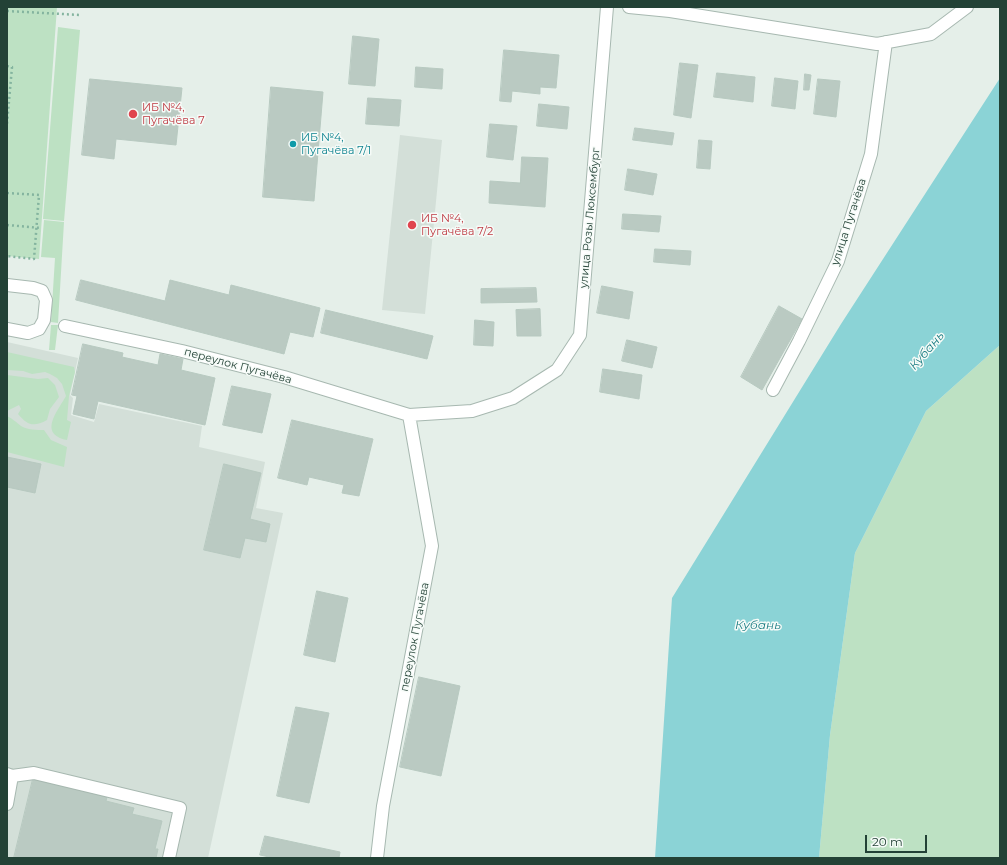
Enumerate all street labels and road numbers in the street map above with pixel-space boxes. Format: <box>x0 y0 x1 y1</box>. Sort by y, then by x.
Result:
street label: улица Розы Люксембург <box>577 147 603 289</box>
street label: улица Пугачёва <box>829 177 869 267</box>
street label: переулок Пугачёва <box>183 345 293 387</box>
street label: переулок Пугачёва <box>398 581 432 693</box>

